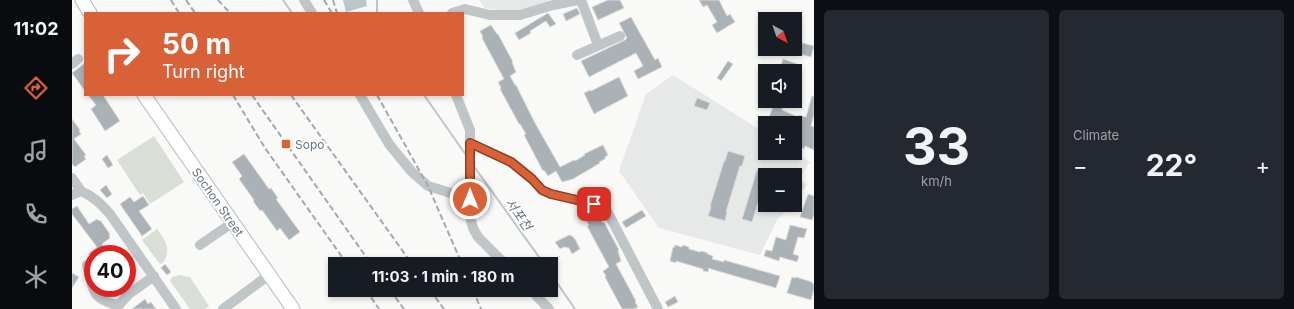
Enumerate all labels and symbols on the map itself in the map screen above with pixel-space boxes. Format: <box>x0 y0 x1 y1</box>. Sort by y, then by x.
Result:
north arrow <box>758 12 802 56</box>
place label: Sopo <box>295 137 324 152</box>
marker: Sopo <box>280 138 292 150</box>
street label: Sochon Street <box>189 165 247 239</box>
position arrow <box>449 178 491 220</box>
pin <box>577 187 611 221</box>
water label: 서포천 <box>502 195 536 234</box>
speed limit sign: 40 <box>84 245 136 297</box>

